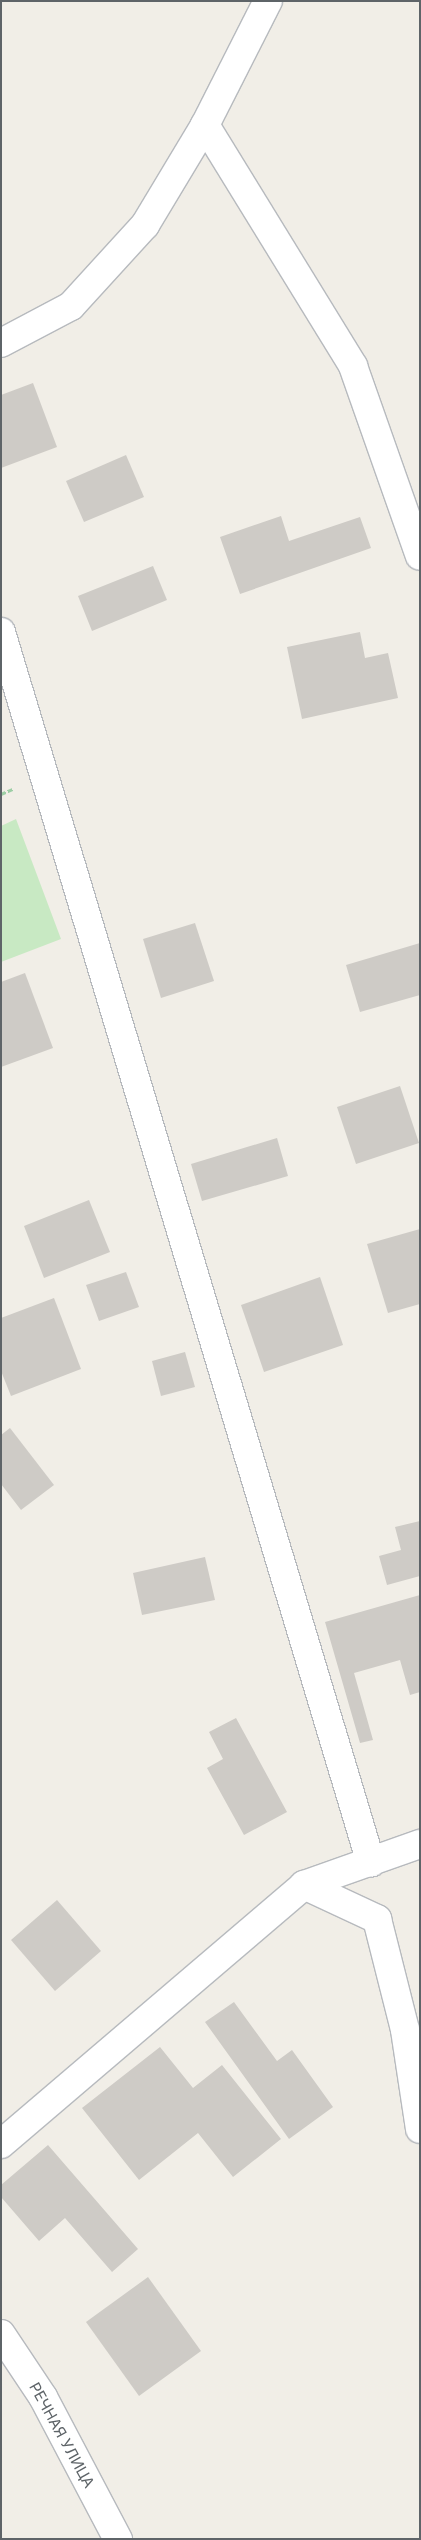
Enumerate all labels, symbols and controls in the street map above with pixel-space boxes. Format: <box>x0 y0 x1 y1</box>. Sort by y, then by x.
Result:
street label: РЕЧНАЯ УЛИЦА <box>26 2379 98 2491</box>

